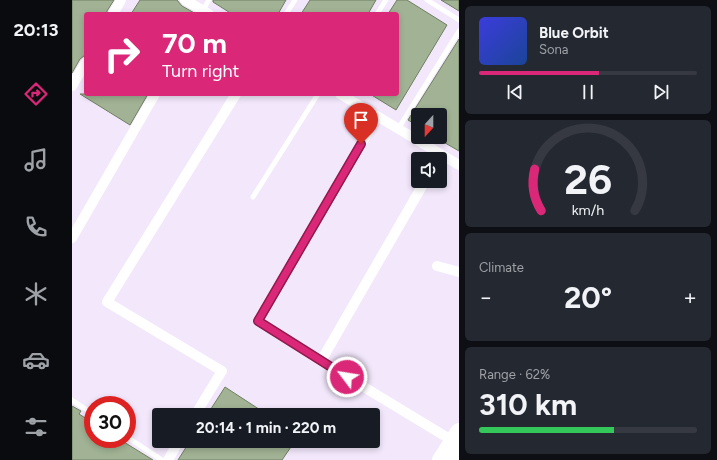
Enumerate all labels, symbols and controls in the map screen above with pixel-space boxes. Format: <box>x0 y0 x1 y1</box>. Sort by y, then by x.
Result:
text: 20:13 <box>13 19 59 41</box>
text: Blue Orbit <box>539 24 609 42</box>
text: 70 m <box>162 26 227 60</box>
icon: right <box>96 28 148 80</box>
text: Sona <box>539 42 568 57</box>
text: Turn right <box>162 60 239 82</box>
icon: directions <box>22 80 50 108</box>
icon: previous <box>504 81 526 103</box>
icon: pause <box>577 81 599 103</box>
icon: next <box>650 81 672 103</box>
pin <box>344 103 378 144</box>
north arrow <box>411 108 447 144</box>
map controls <box>411 108 447 188</box>
icon: arrive <box>350 109 372 131</box>
icon: music <box>22 146 50 174</box>
button: sound <box>411 152 447 188</box>
text: 26 <box>564 154 612 204</box>
text: km/h <box>572 201 604 219</box>
icon: phone <box>22 213 50 241</box>
text: Climate <box>479 260 524 275</box>
text: 20° <box>564 279 612 316</box>
icon: climate <box>22 280 50 308</box>
text: − <box>479 284 493 311</box>
text: + <box>683 284 697 311</box>
icon: car <box>22 346 50 374</box>
position arrow <box>326 356 368 398</box>
text: Range · 62% <box>479 367 550 382</box>
text: 310 km <box>479 386 577 423</box>
speed limit sign: 30 <box>84 396 136 448</box>
icon: filters <box>22 413 50 441</box>
text: 20:14 · 1 min · 220 m <box>196 419 336 437</box>

